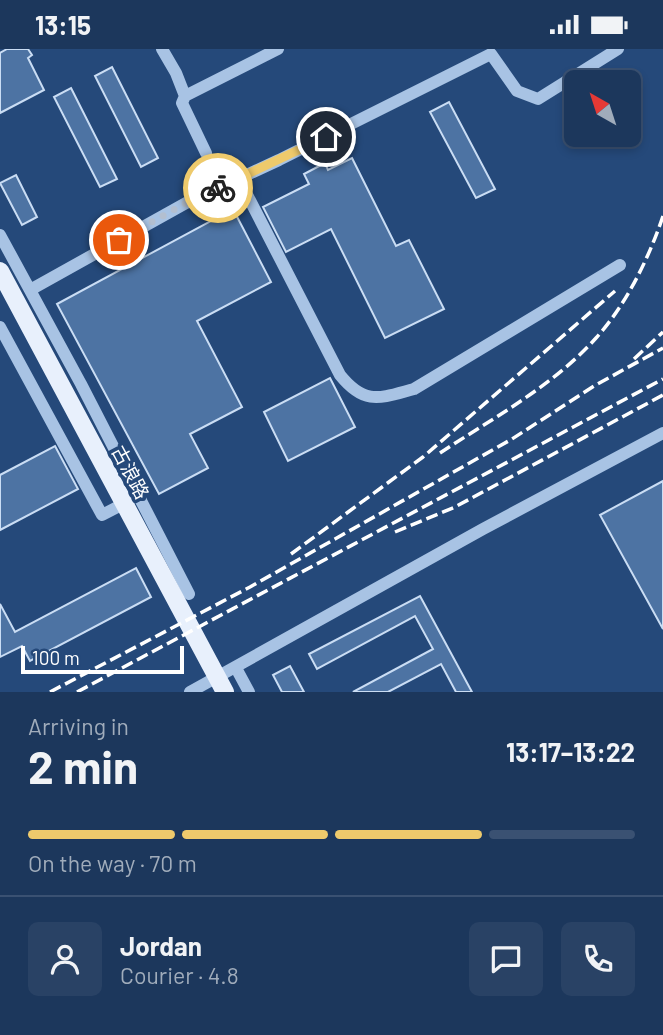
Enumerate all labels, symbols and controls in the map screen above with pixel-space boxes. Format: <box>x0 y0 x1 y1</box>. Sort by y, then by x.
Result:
text: 13:15 <box>35 9 91 40</box>
north arrow <box>564 70 640 147</box>
map controls <box>564 70 641 147</box>
pin <box>296 107 356 167</box>
icon: home <box>307 118 345 156</box>
courier <box>183 153 253 223</box>
icon: bike <box>199 169 237 207</box>
pin <box>89 210 149 270</box>
icon: bag <box>100 221 138 259</box>
street label: 古浪路 <box>107 441 155 503</box>
scale bar <box>21 643 184 675</box>
text: 100 m <box>32 646 80 669</box>
text: Arriving in <box>28 712 129 740</box>
text: 13:17–13:22 <box>506 736 635 767</box>
text: 2 min <box>28 738 138 793</box>
text: On the way · 70 m <box>28 849 197 877</box>
button: person <box>28 922 102 996</box>
button: chat <box>469 922 543 996</box>
button: phone <box>561 922 635 996</box>
text: Jordan <box>120 930 202 961</box>
text: Courier · 4.8 <box>120 961 239 989</box>

